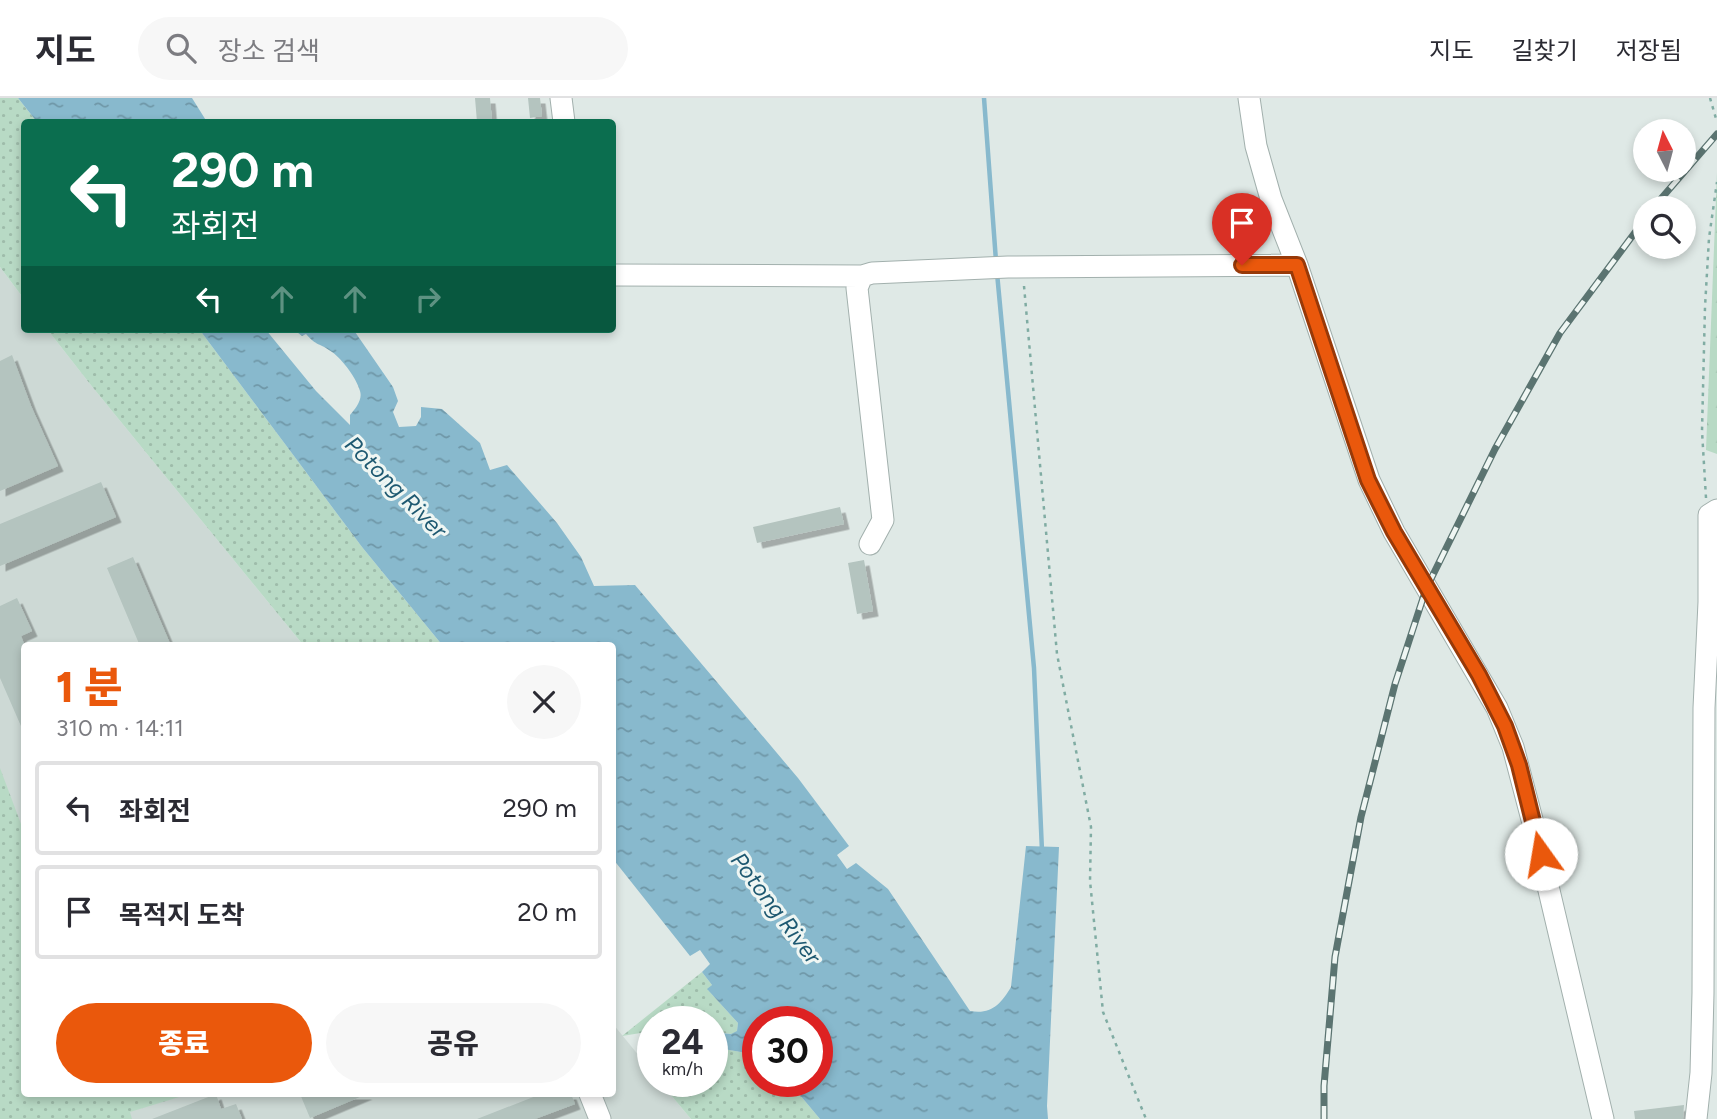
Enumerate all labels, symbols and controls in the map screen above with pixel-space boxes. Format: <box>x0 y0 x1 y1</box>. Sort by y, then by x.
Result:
search box <box>138 17 628 80</box>
icon: search <box>162 29 200 67</box>
text: 지도 <box>35 31 96 70</box>
text: 장소 검색 <box>218 35 320 67</box>
text: 지도 <box>1429 36 1474 65</box>
text: 길찾기 <box>1512 36 1578 65</box>
text: 저장됨 <box>1616 36 1682 65</box>
north arrow <box>1633 119 1696 182</box>
map controls <box>1633 119 1696 259</box>
text: 290 m <box>171 140 314 199</box>
icon: left <box>56 147 147 238</box>
pin <box>1212 193 1272 265</box>
button: search <box>1633 196 1696 259</box>
icon: arrive <box>1223 204 1261 242</box>
text: 좌회전 <box>171 207 259 245</box>
icon: left <box>190 280 228 318</box>
icon: ahead <box>263 280 301 318</box>
icon: ahead <box>336 280 374 318</box>
icon: right <box>409 280 447 318</box>
water label: Potong River <box>339 430 454 545</box>
text: 1 분 <box>56 662 122 713</box>
button: close <box>507 665 581 739</box>
text: 310 m · 14:11 <box>56 714 184 742</box>
icon: left <box>60 789 98 827</box>
text: 290 m <box>503 792 577 824</box>
text: 좌회전 <box>119 795 191 827</box>
position arrow <box>1504 817 1578 891</box>
water label: Potong River <box>725 847 828 970</box>
icon: arrive <box>60 893 98 931</box>
text: 20 m <box>517 896 577 928</box>
text: 목적지 도착 <box>119 899 245 931</box>
button: 종료 <box>56 1003 312 1083</box>
button: 공유 <box>326 1003 581 1083</box>
speed limit sign: 30 <box>742 1006 833 1097</box>
text: 24 <box>661 1021 704 1063</box>
text: km/h <box>662 1058 703 1080</box>

